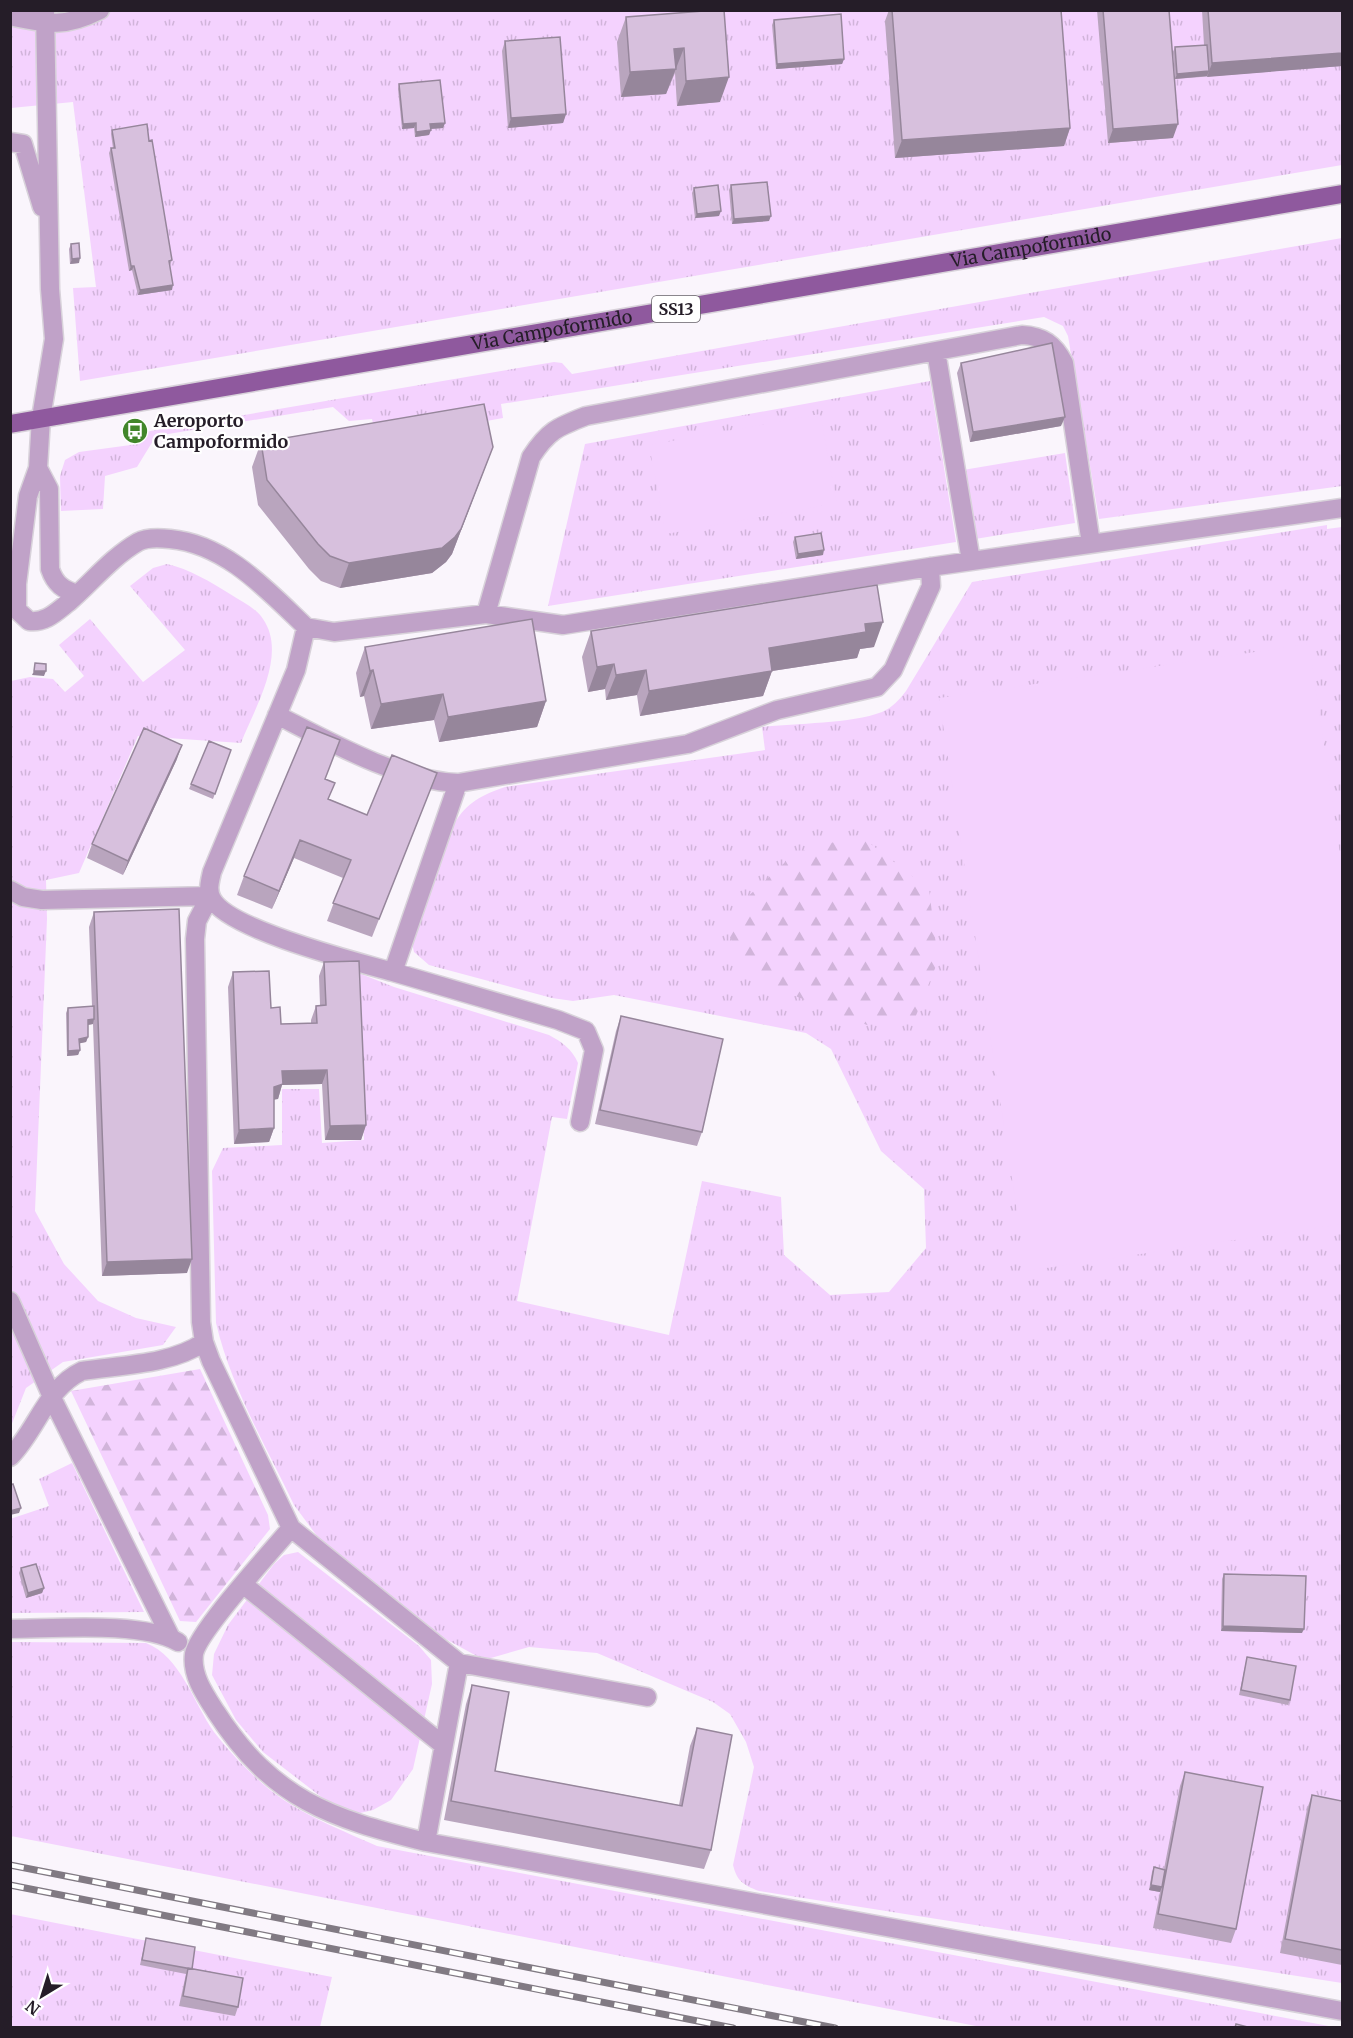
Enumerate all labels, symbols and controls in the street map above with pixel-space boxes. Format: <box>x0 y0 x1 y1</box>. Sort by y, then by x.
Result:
street label: Via Campoformido <box>948 222 1113 273</box>
road number: SS13 <box>652 296 700 322</box>
street label: Via Campoformido <box>469 305 634 355</box>
place label: Aeroporto Campoformido <box>153 409 288 453</box>
bus stop icon: Aeroporto Campoformido <box>120 416 150 446</box>
north arrow <box>12 1966 72 2026</box>
text: N <box>21 1996 44 2020</box>

